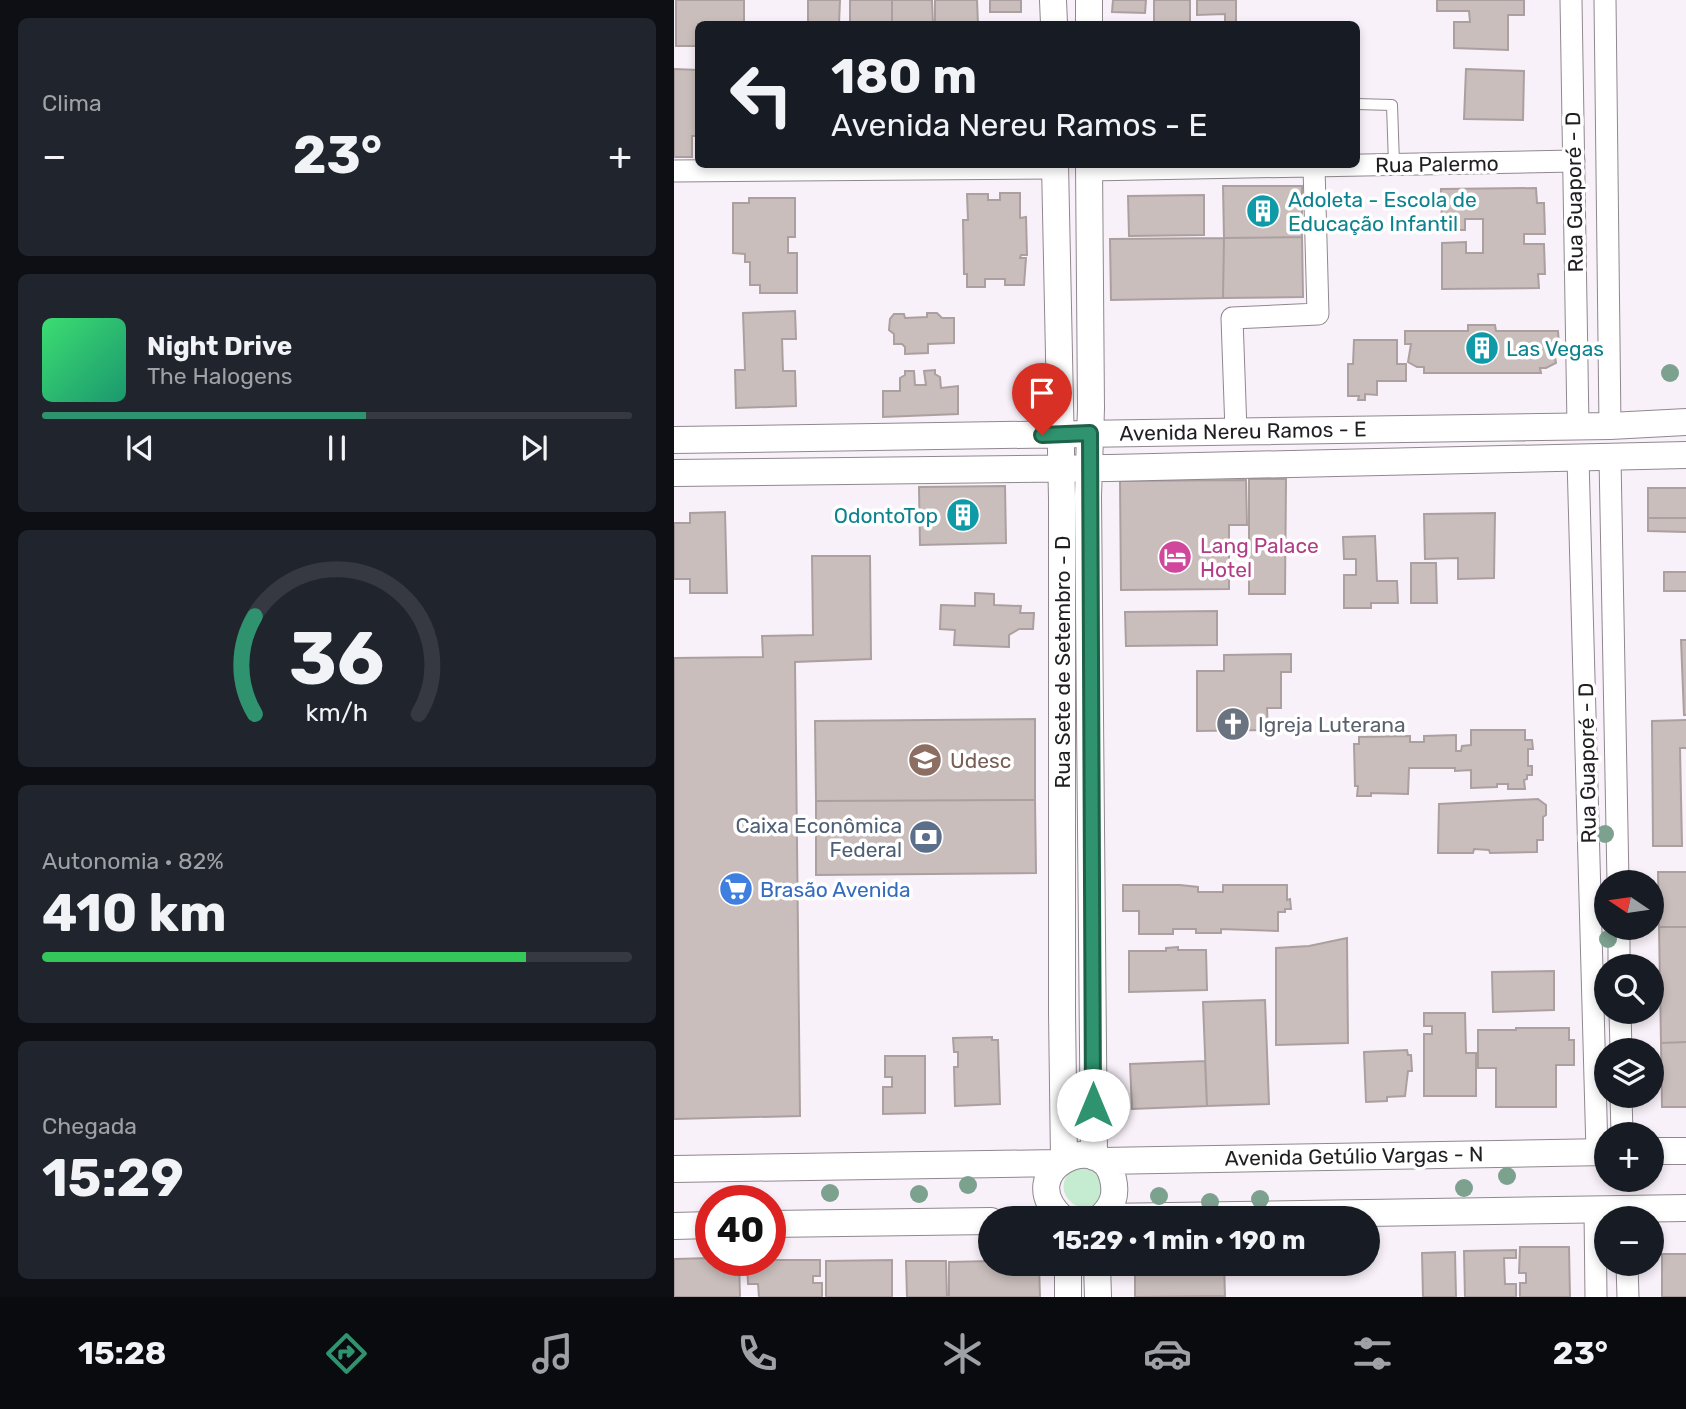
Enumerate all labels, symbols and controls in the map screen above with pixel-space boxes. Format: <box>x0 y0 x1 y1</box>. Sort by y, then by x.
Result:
text: 180 m <box>831 47 977 105</box>
icon: left <box>716 49 807 140</box>
text: Clima <box>42 89 102 117</box>
text: Avenida Nereu Ramos - E <box>831 106 1208 144</box>
street label: Rua Guaporé - D <box>1560 111 1588 273</box>
text: 23° <box>293 124 382 186</box>
text: − <box>42 133 67 179</box>
text: + <box>608 133 632 179</box>
street label: Rua Palermo <box>1375 150 1499 178</box>
place label: Adoleta - Escola de Educação Infantil <box>1288 187 1477 236</box>
building icon: Adoleta - Escola de Educação Infantil <box>1244 192 1282 230</box>
building icon: Las Vegas <box>1463 329 1501 367</box>
text: Night Drive <box>147 331 292 362</box>
place label: Las Vegas <box>1506 336 1604 361</box>
text: The Halogens <box>147 362 293 390</box>
pin <box>1012 363 1072 435</box>
icon: arrive <box>1023 374 1061 412</box>
street label: Avenida Nereu Ramos - E <box>1119 416 1367 446</box>
icon: previous <box>121 429 159 467</box>
icon: pause <box>318 429 356 467</box>
icon: next <box>515 429 553 467</box>
building icon: OdontoTop <box>944 496 982 534</box>
place label: OdontoTop <box>834 503 938 528</box>
place label: Lang Palace Hotel <box>1200 533 1319 582</box>
street label: Rua Sete de Setembro - D <box>1050 535 1075 789</box>
hotel icon: Lang Palace Hotel <box>1156 538 1194 576</box>
text: 36 <box>289 617 385 703</box>
street label: Rua Guaporé - D <box>1573 682 1601 844</box>
text: km/h <box>306 698 368 727</box>
church icon: Igreja Luterana <box>1214 705 1252 743</box>
place label: Igreja Luterana <box>1258 712 1406 737</box>
school or university icon: Udesc <box>906 741 944 779</box>
place label: Udesc <box>950 748 1011 773</box>
place label: Caixa Econômica Federal <box>735 813 902 862</box>
bank icon: Caixa Econômica Federal <box>907 818 945 856</box>
text: Autonomia · 82% <box>42 847 224 875</box>
supermarket icon: Brasão Avenida <box>717 870 755 908</box>
north arrow <box>1594 870 1664 940</box>
map controls <box>1594 870 1664 1276</box>
place label: Brasão Avenida <box>760 877 911 902</box>
text: 410 km <box>42 882 227 944</box>
button: search <box>1594 954 1664 1024</box>
button: layers <box>1594 1038 1664 1108</box>
position arrow <box>1056 1068 1130 1142</box>
text: Chegada <box>42 1112 137 1140</box>
button: + <box>1594 1122 1664 1192</box>
street label: Avenida Getúlio Vargas - N <box>1224 1141 1484 1171</box>
text: 15:29 <box>42 1147 184 1209</box>
speed limit sign: 40 <box>695 1185 786 1276</box>
button: − <box>1594 1206 1664 1276</box>
text: 15:29 · 1 min · 190 m <box>1052 1225 1306 1256</box>
icon: directions <box>322 1329 371 1378</box>
icon: music <box>528 1329 577 1378</box>
icon: phone <box>733 1329 782 1378</box>
icon: climate <box>938 1329 987 1378</box>
icon: car <box>1143 1329 1192 1378</box>
icon: filters <box>1348 1329 1397 1378</box>
text: 15:28 <box>78 1334 166 1372</box>
text: 23° <box>1553 1334 1608 1372</box>

